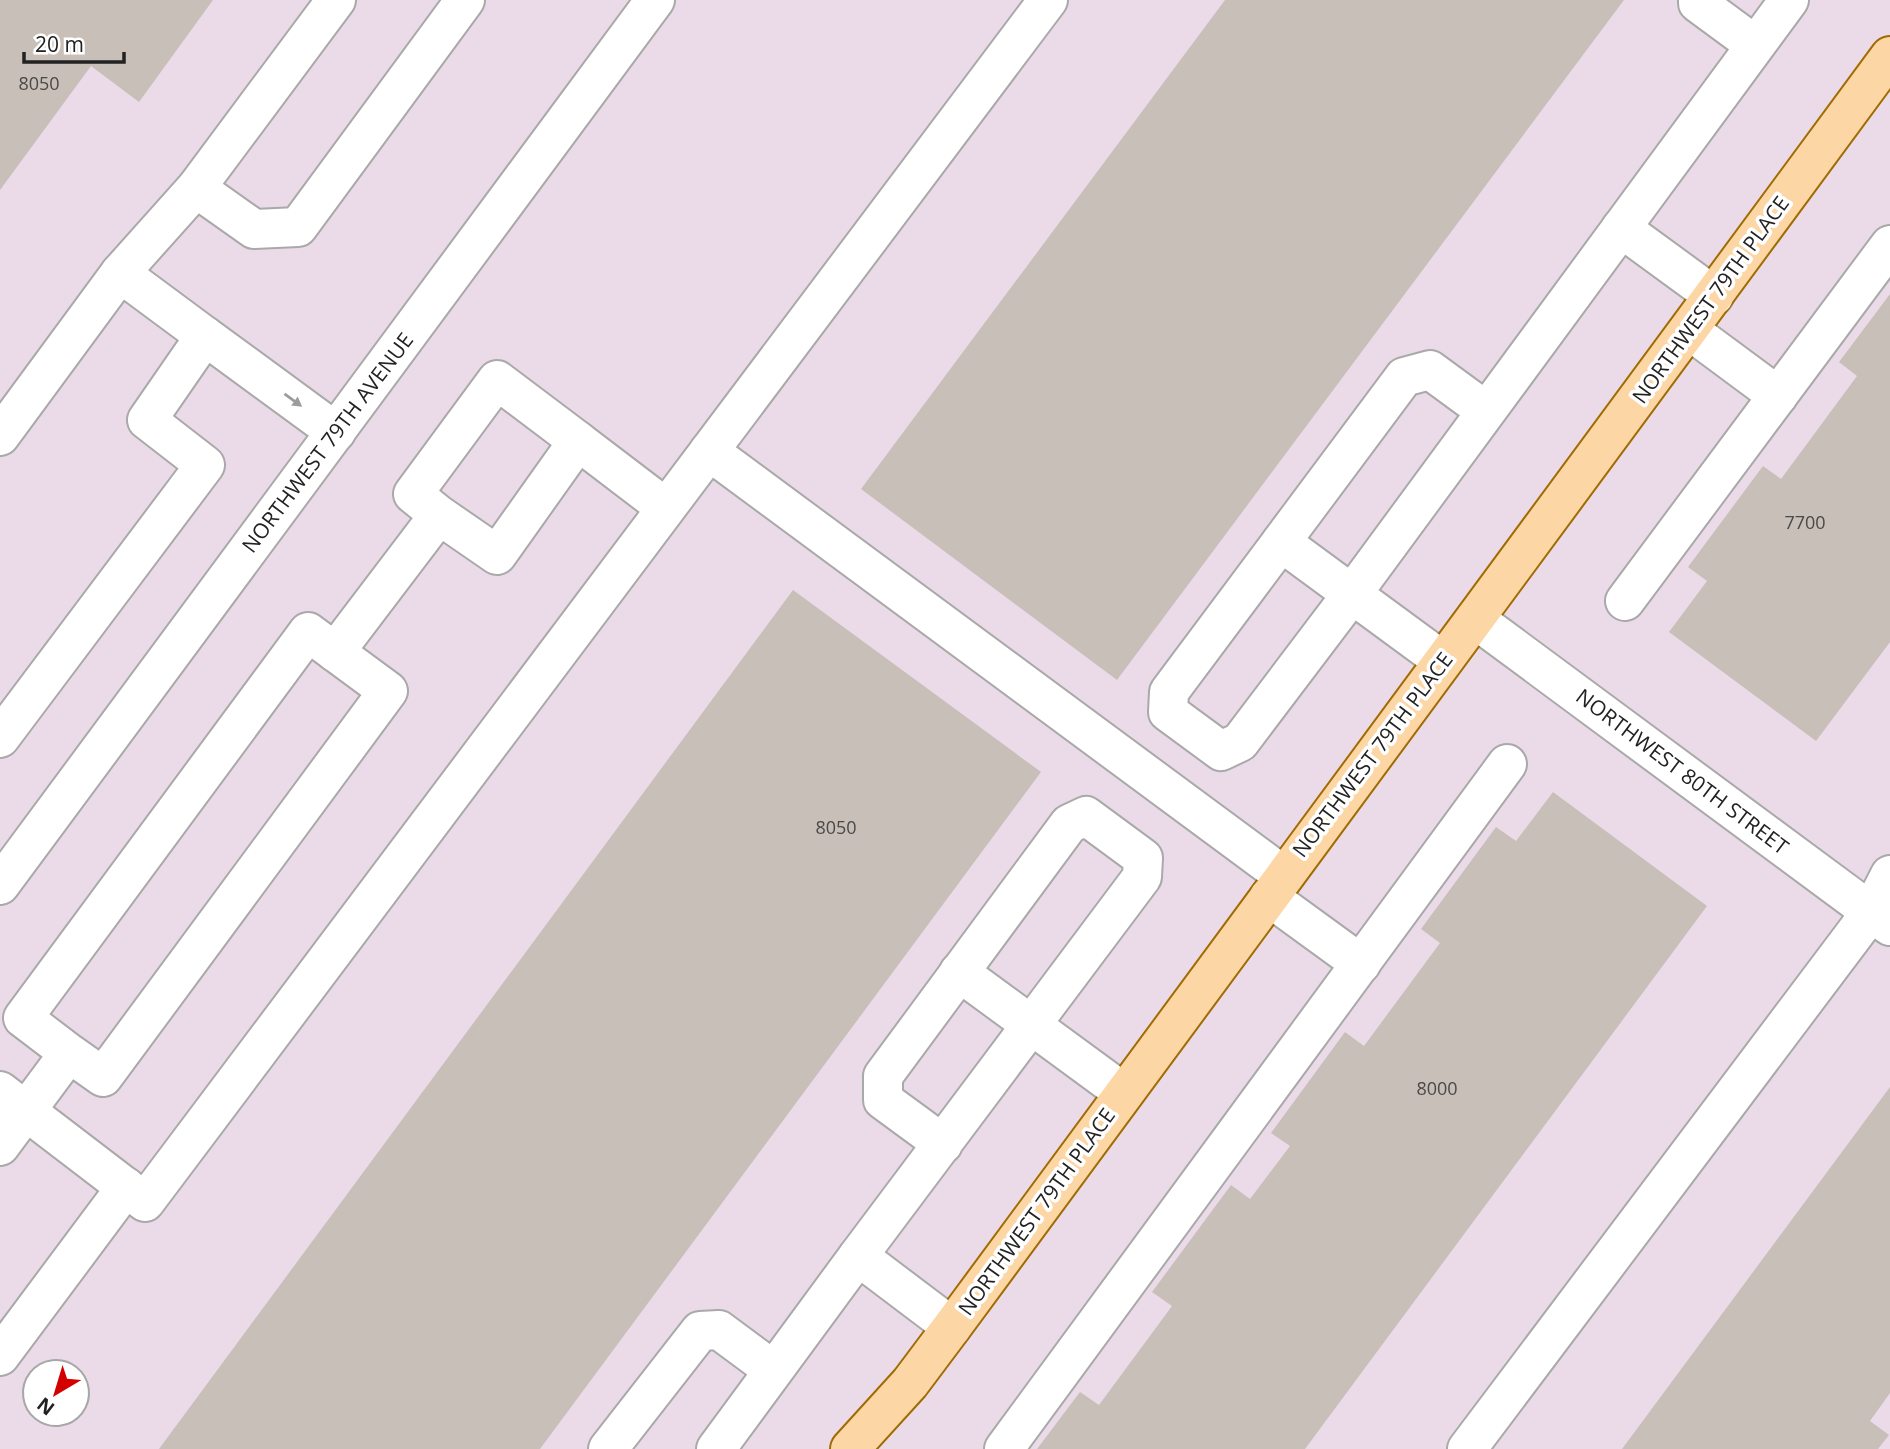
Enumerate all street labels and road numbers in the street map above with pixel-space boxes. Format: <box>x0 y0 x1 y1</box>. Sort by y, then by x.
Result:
street label: NORTHWEST 79TH PLACE <box>1625 190 1795 409</box>
street label: NORTHWEST 79TH AVENUE <box>235 327 419 558</box>
street label: NORTHWEST 79TH PLACE <box>1286 646 1459 863</box>
street label: NORTHWEST 80TH STREET <box>1571 682 1795 861</box>
street label: NORTHWEST 79TH PLACE <box>951 1102 1121 1321</box>

